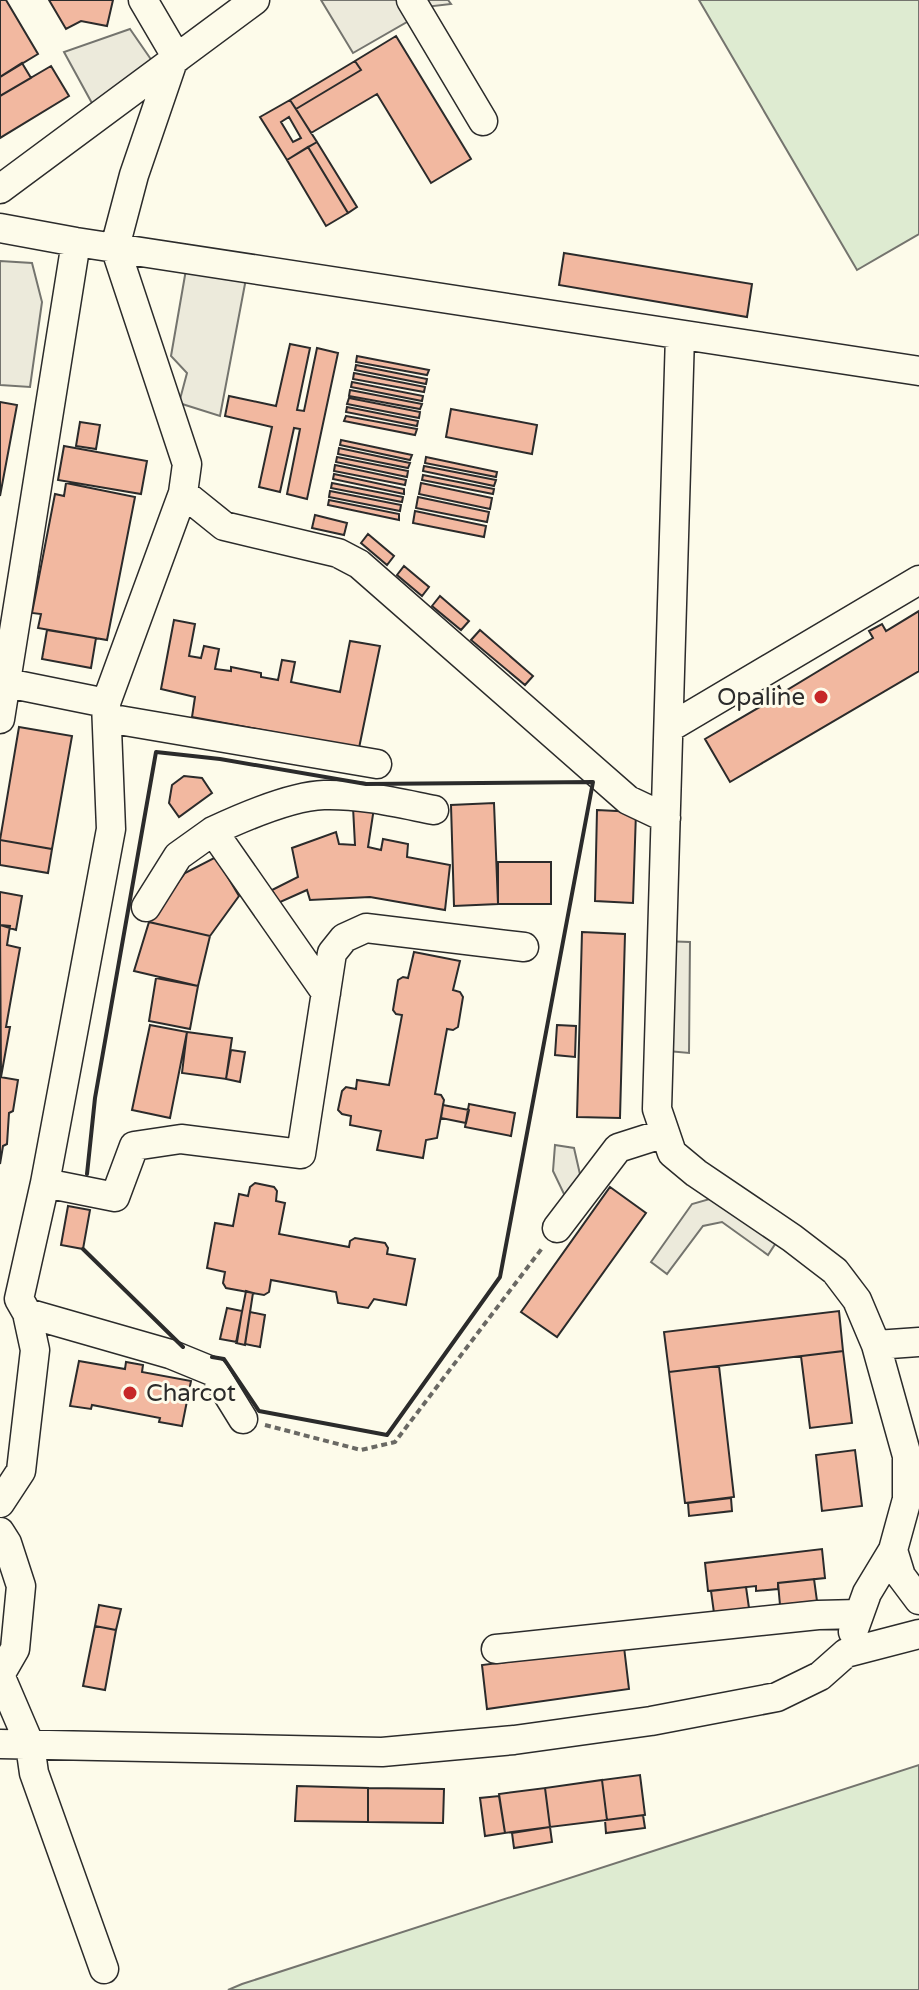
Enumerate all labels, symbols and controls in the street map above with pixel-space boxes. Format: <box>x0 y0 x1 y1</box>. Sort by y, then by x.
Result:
place label: Opaline <box>717 683 805 712</box>
marker: Opaline <box>812 688 830 706</box>
place label: Charcot <box>146 1379 236 1408</box>
marker: Charcot <box>121 1384 139 1402</box>

